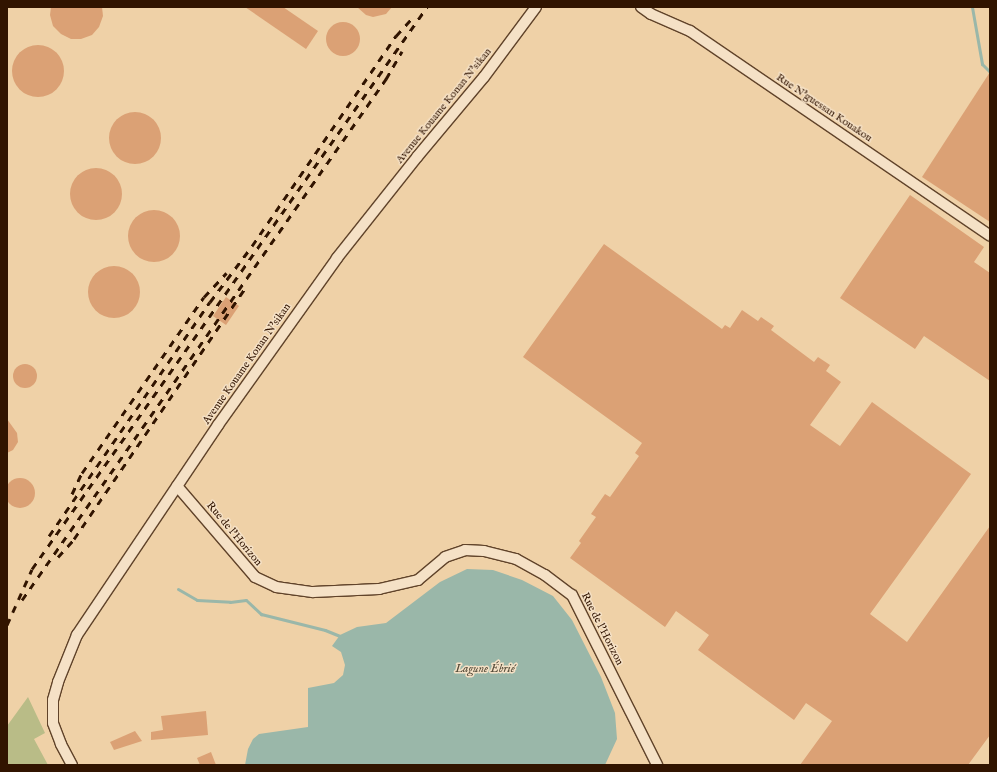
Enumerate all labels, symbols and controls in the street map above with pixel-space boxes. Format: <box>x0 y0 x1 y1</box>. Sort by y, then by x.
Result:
street label: Avenue Kouame Konan N'sikan <box>393 46 495 166</box>
street label: Rue N'guessan Kouakou <box>773 71 875 145</box>
street label: Avenue Kouame Konan N'sikan <box>200 301 294 427</box>
street label: Rue de l'Horizon <box>203 499 265 569</box>
street label: Rue de l'Horizon <box>578 590 626 668</box>
water label: Lagune Ébrié <box>455 662 515 676</box>

